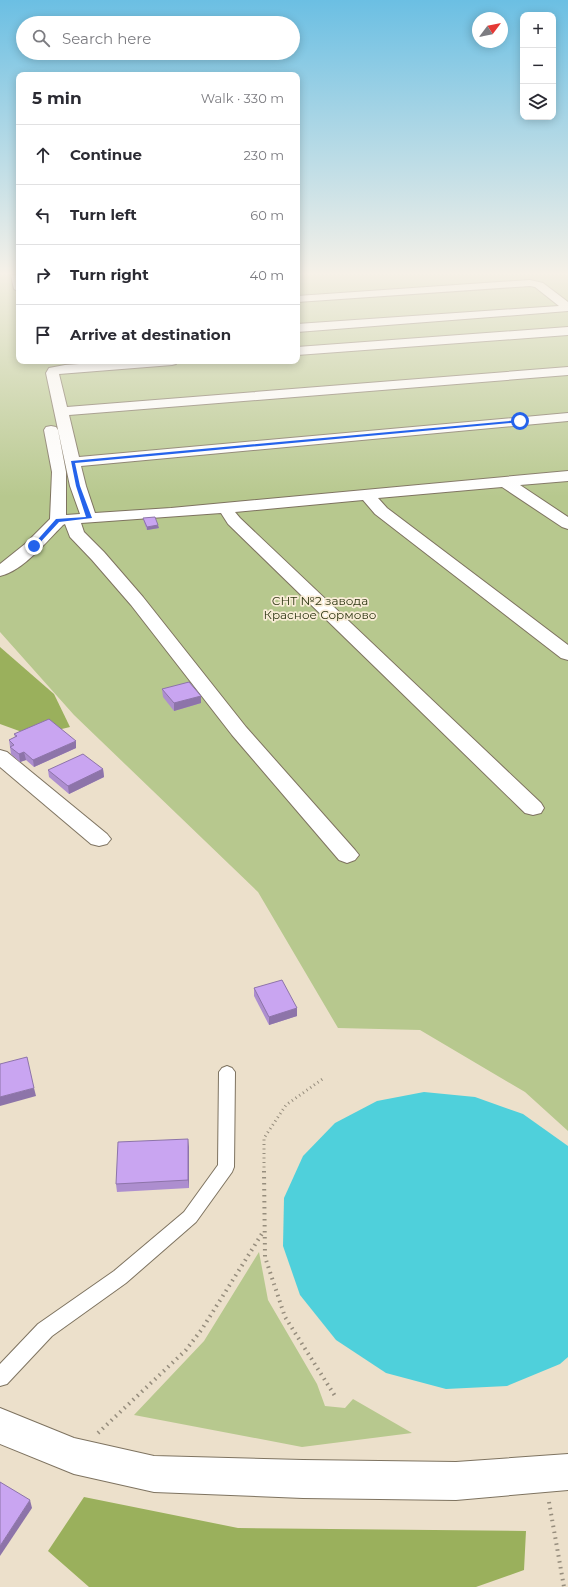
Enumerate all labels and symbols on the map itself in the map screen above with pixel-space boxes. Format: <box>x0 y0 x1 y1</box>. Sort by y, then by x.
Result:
north arrow <box>472 12 508 48</box>
route start <box>511 412 529 430</box>
route end <box>25 537 43 555</box>
park label: СНТ №2 завода Красное Сормово <box>264 593 377 622</box>

